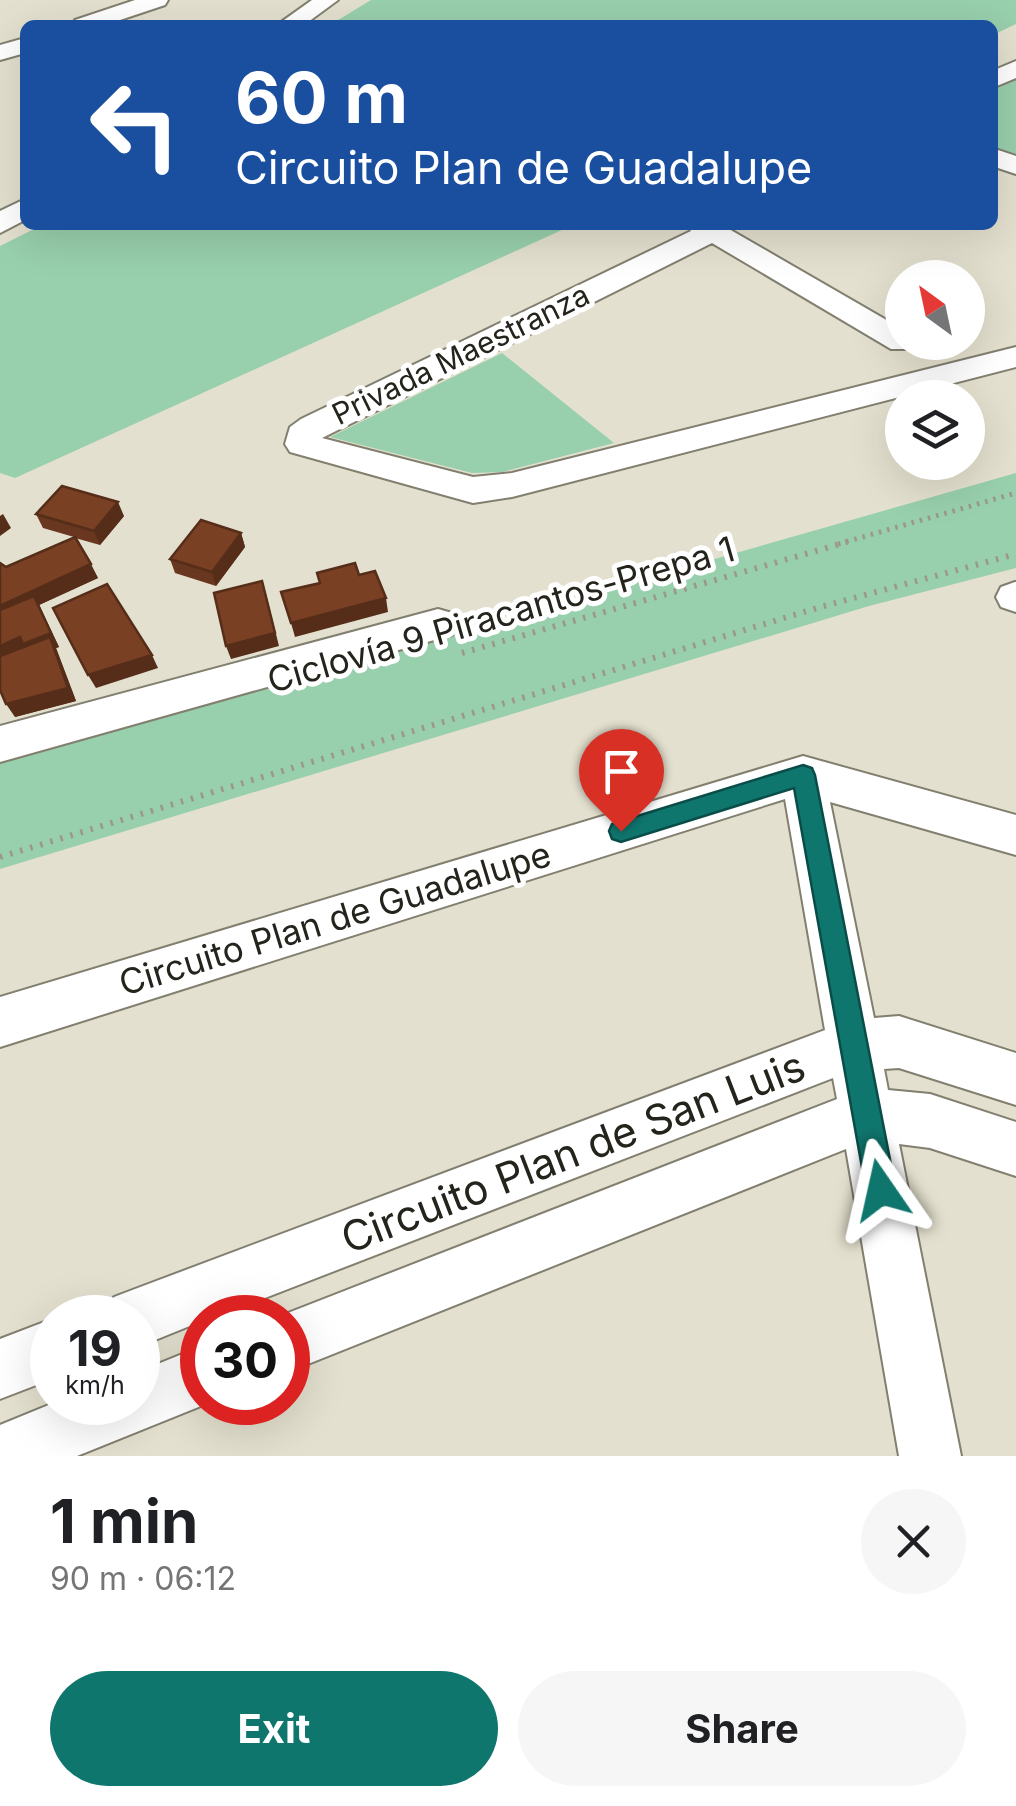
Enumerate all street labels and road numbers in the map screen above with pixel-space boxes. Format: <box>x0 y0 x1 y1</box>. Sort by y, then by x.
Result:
street label: Privada Maestranza <box>326 276 595 432</box>
street label: Ciclovía 9 Piracantos-Prepa 1 <box>262 527 739 701</box>
street label: Circuito Plan de Guadalupe <box>114 832 556 1004</box>
street label: Circuito Plan de San Luis <box>334 1039 812 1264</box>

